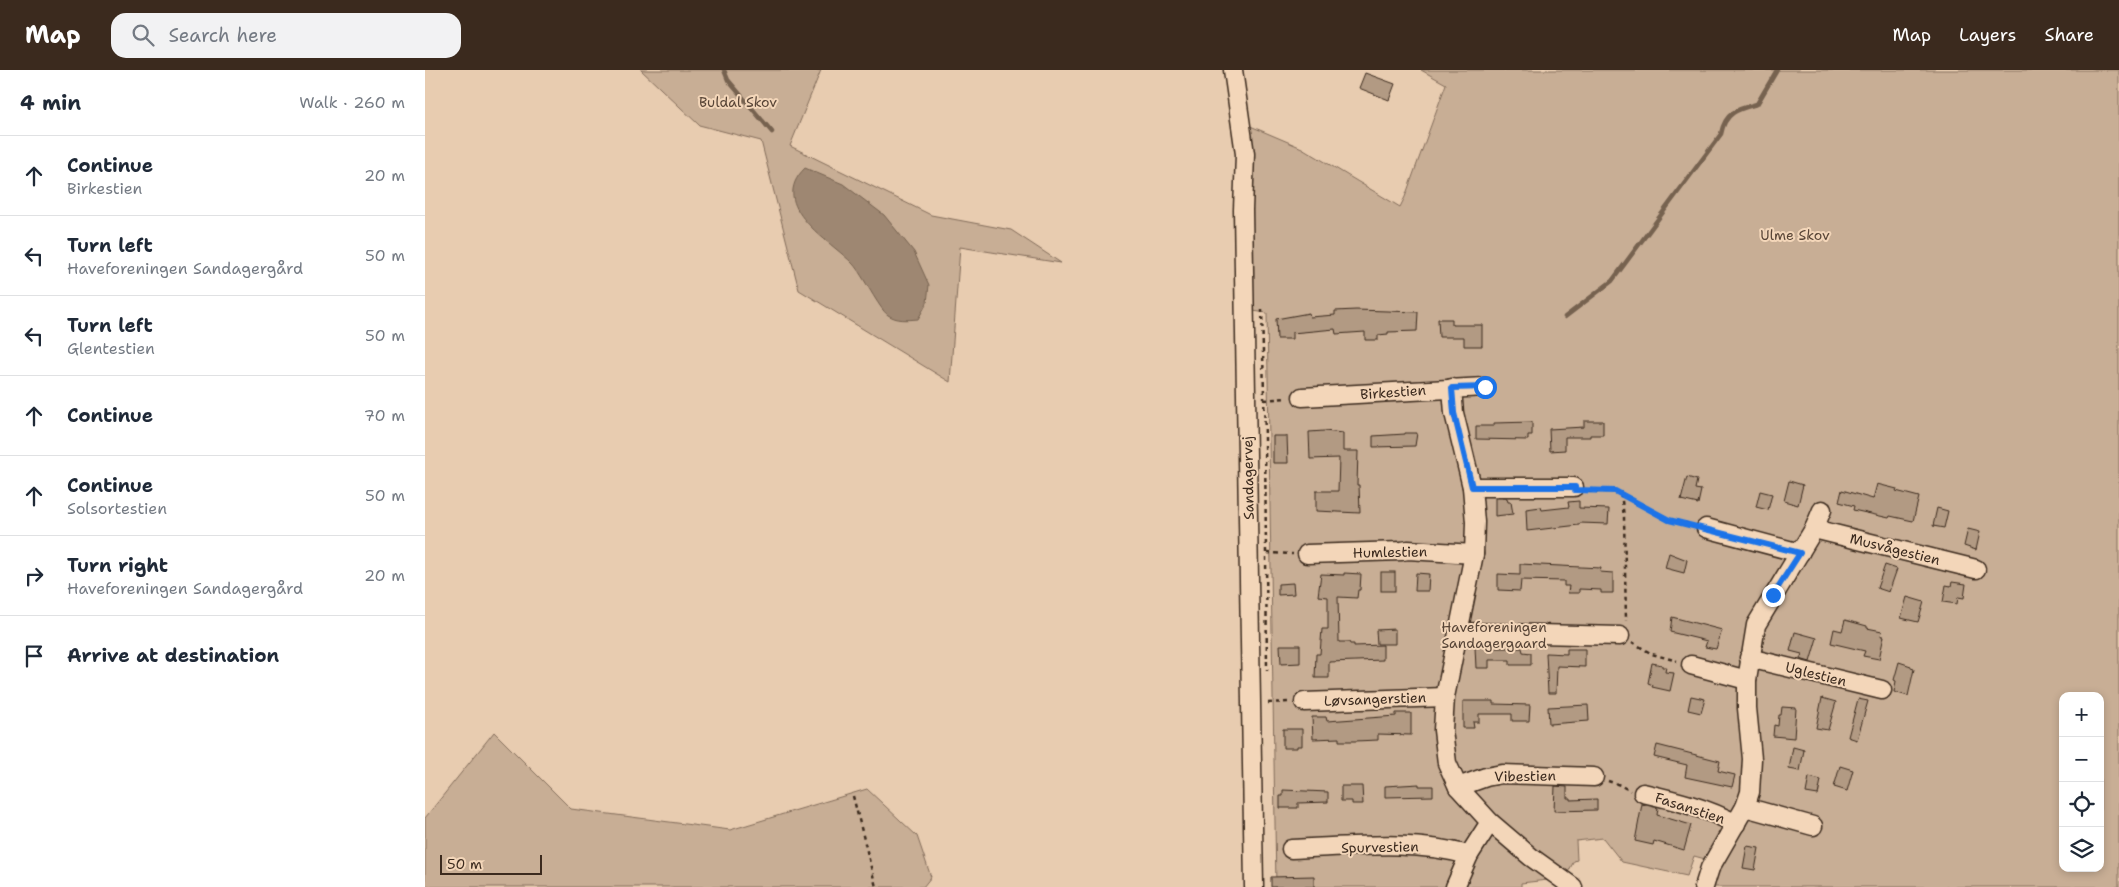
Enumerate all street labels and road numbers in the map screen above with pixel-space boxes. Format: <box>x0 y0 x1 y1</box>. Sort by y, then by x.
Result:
street label: Birkestien <box>1359 381 1427 403</box>
street label: Sandagervej <box>1238 436 1258 520</box>
street label: Musvågestien <box>1848 529 1942 569</box>
street label: Humlestien <box>1352 542 1428 562</box>
street label: Uglestien <box>1784 658 1849 690</box>
street label: Løvsangerstien <box>1324 688 1427 710</box>
street label: Vibestien <box>1494 766 1556 786</box>
street label: Fasanstien <box>1653 788 1728 828</box>
street label: Spurvestien <box>1341 837 1419 857</box>

